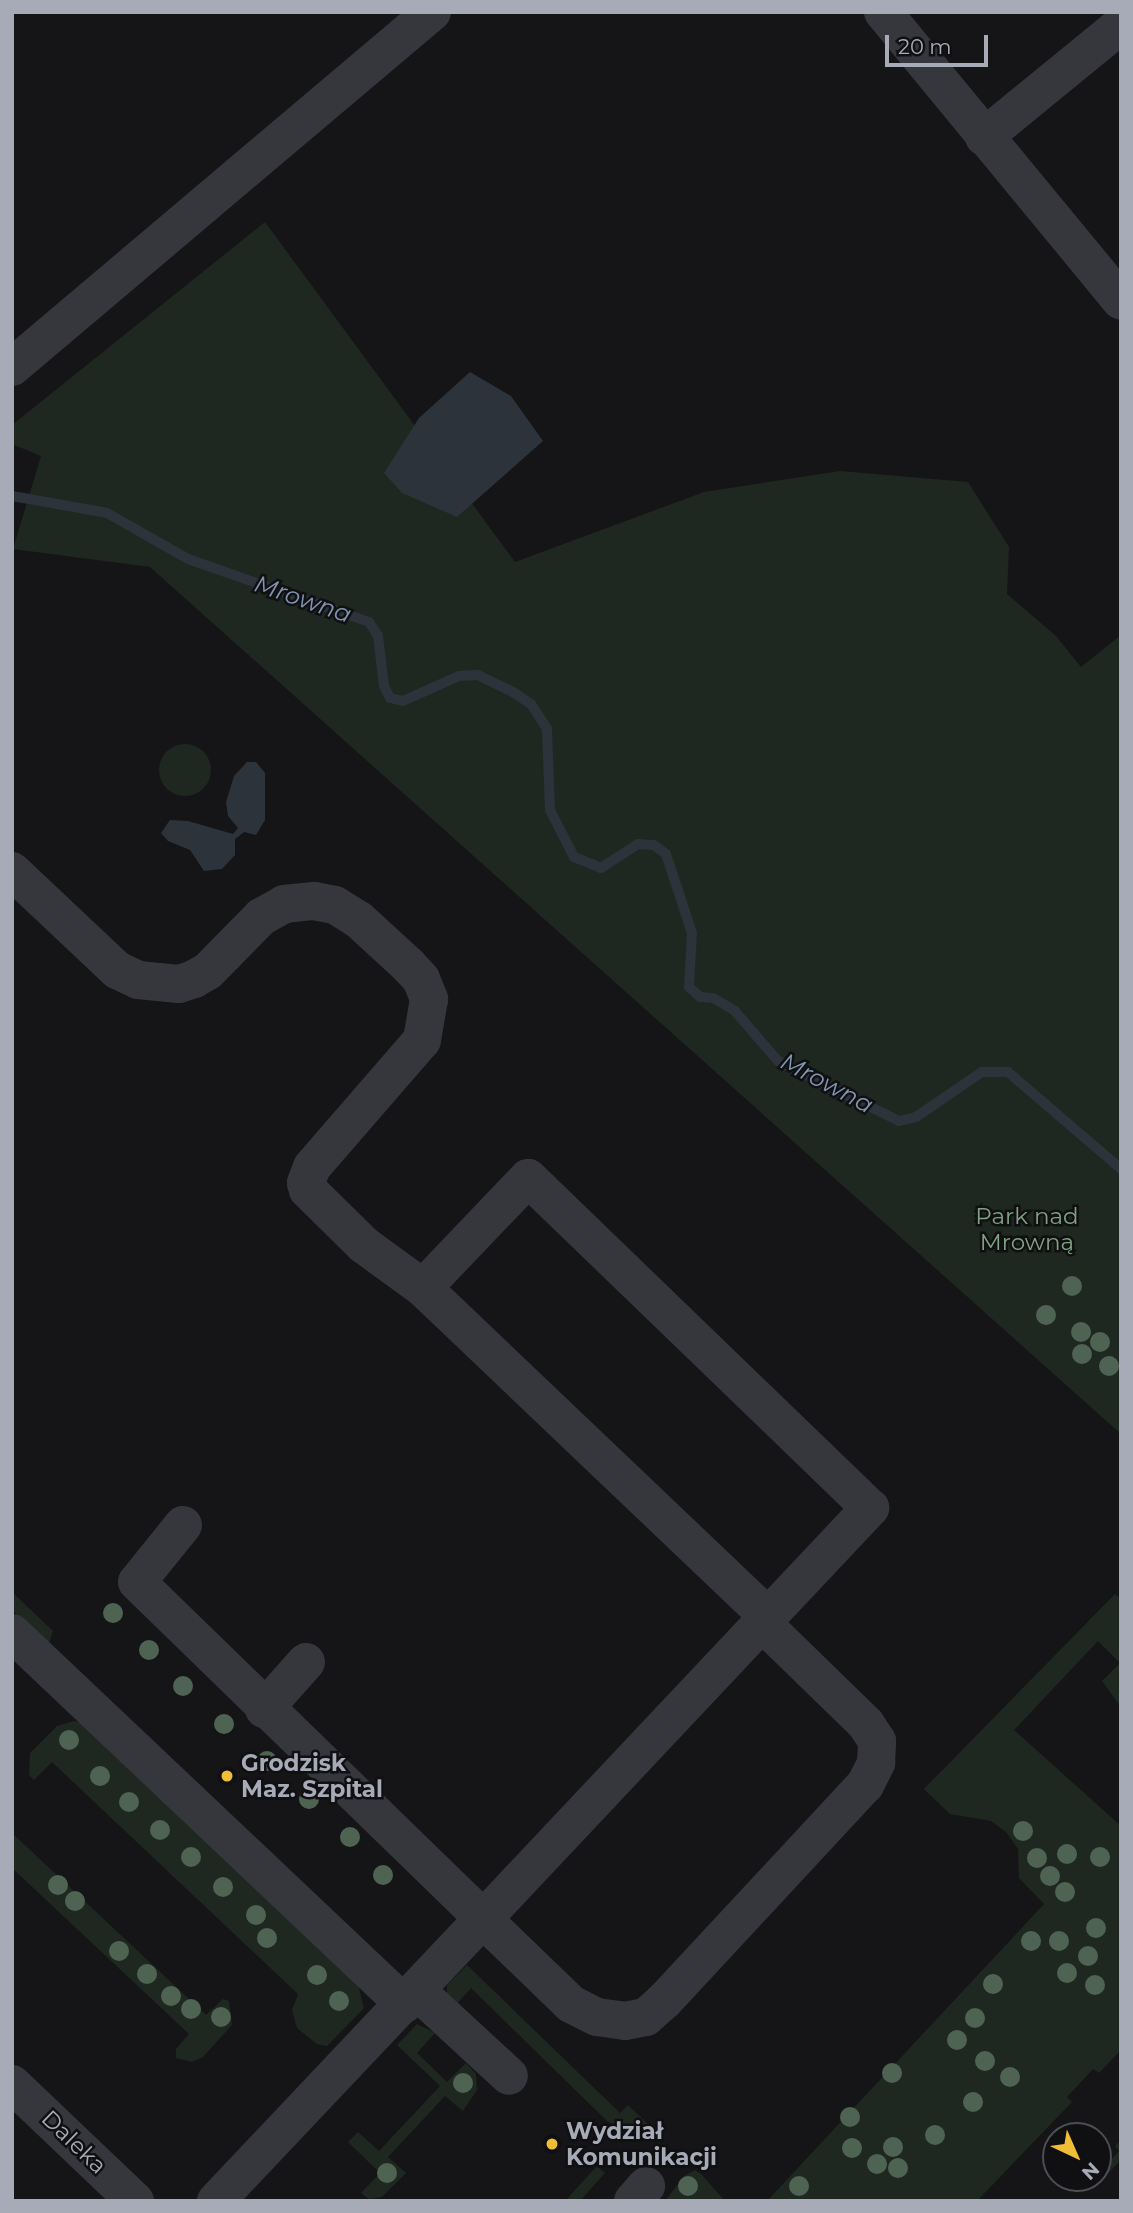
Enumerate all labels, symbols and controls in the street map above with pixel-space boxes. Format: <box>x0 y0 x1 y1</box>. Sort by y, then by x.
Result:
scale bar <box>888 21 991 65</box>
text: 20 m <box>898 34 952 59</box>
water label: Mrowna <box>251 569 355 629</box>
water label: Mrowna <box>776 1047 878 1119</box>
park label: Park nad Mrowną <box>975 1202 1079 1256</box>
place label: Grodzisk Maz. Szpital <box>241 1749 383 1803</box>
marker: Grodzisk Maz. Szpital <box>219 1768 235 1784</box>
street label: Daleka <box>36 2104 112 2180</box>
place label: Wydział Komunikacji <box>566 2117 717 2171</box>
north arrow <box>1042 2122 1112 2192</box>
marker: Wydział Komunikacji <box>544 2136 560 2152</box>
text: N <box>1077 2157 1104 2185</box>

